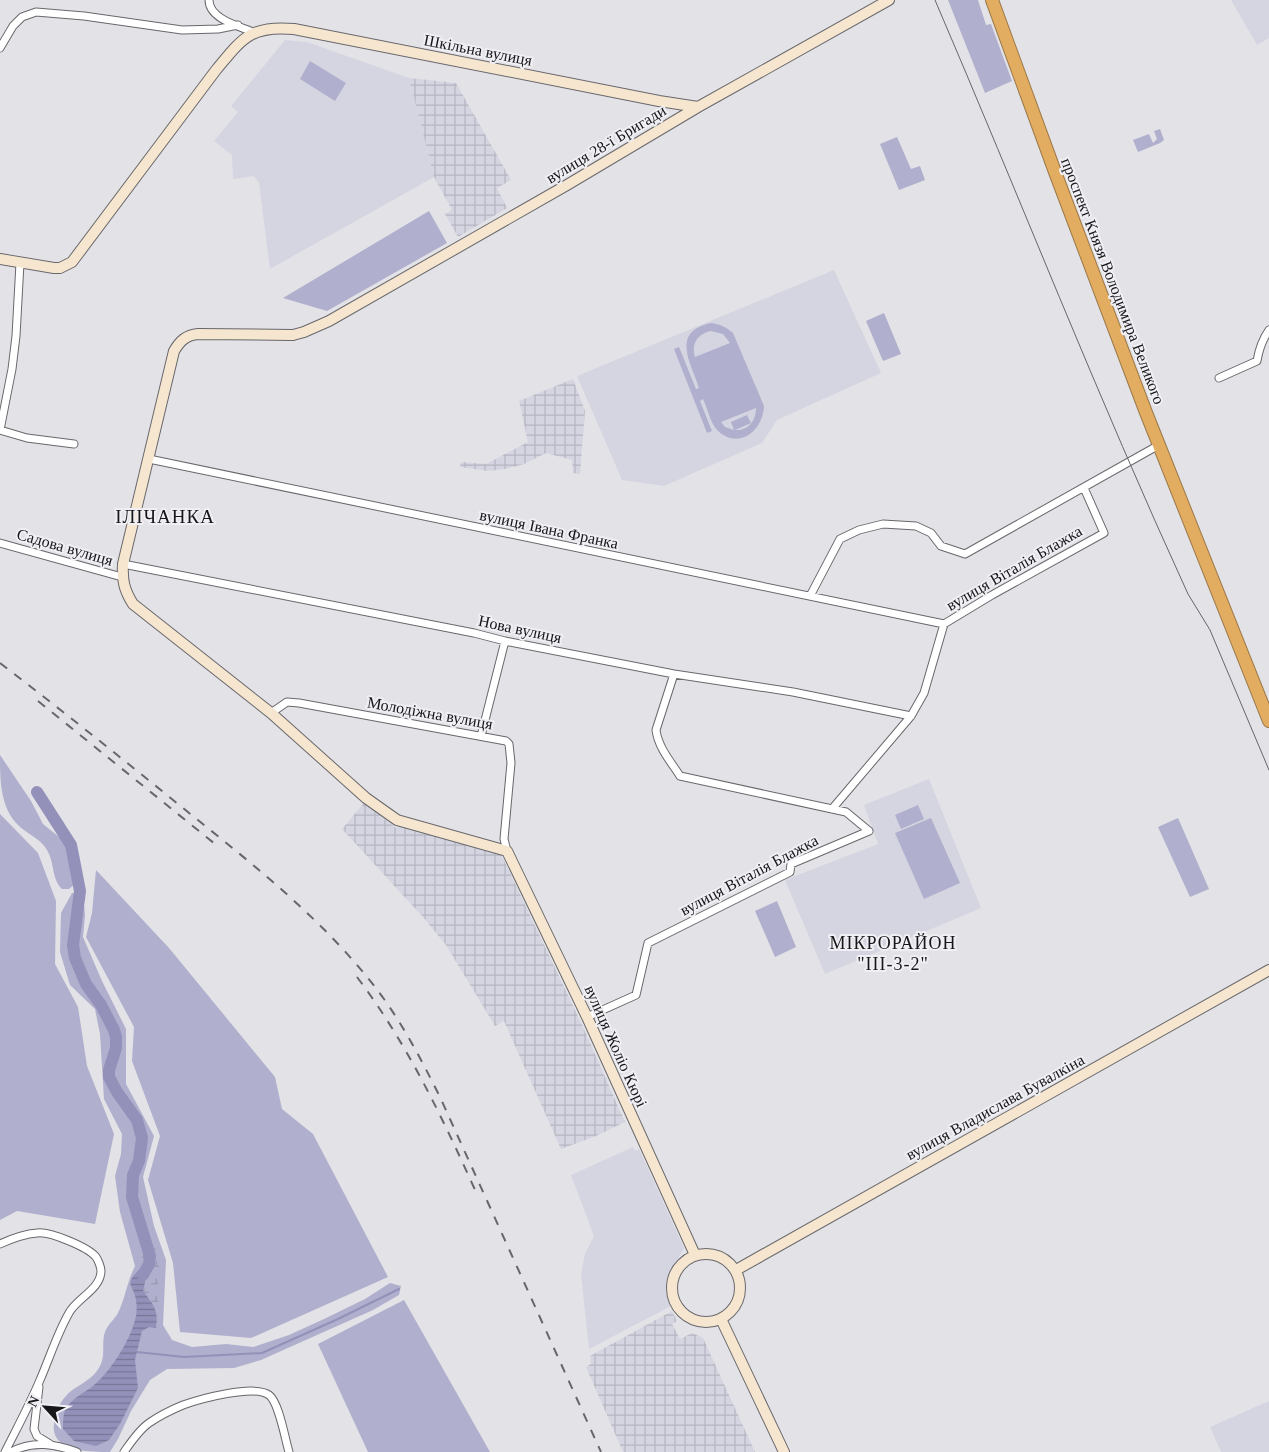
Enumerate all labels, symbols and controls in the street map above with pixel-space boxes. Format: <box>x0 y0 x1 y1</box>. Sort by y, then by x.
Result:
street label: Шкільна вулиця <box>422 31 534 70</box>
street label: вулиця 28-ї Бригади <box>543 101 670 187</box>
street label: проспект Князя Володимира Великого <box>1057 155 1168 407</box>
district label: ІЛІЧАНКА <box>115 506 215 527</box>
street label: вулиця Івана Франка <box>478 506 620 553</box>
street label: вулиця Віталія Блажка <box>943 522 1085 615</box>
street label: Садова вулиця <box>15 525 116 570</box>
street label: Нова вулиця <box>477 612 564 647</box>
street label: Молодіжна вулиця <box>366 694 495 734</box>
street label: вулиця Віталія Блажка <box>677 831 821 920</box>
district label: МІКРОРАЙОН "ІІІ-3-2" <box>830 933 956 974</box>
street label: вулиця Жоліо Кюрі <box>581 982 651 1110</box>
street label: вулиця Владислава Бувалкіна <box>903 1051 1088 1164</box>
north arrow <box>20 1382 70 1432</box>
text: N <box>25 1394 43 1409</box>

